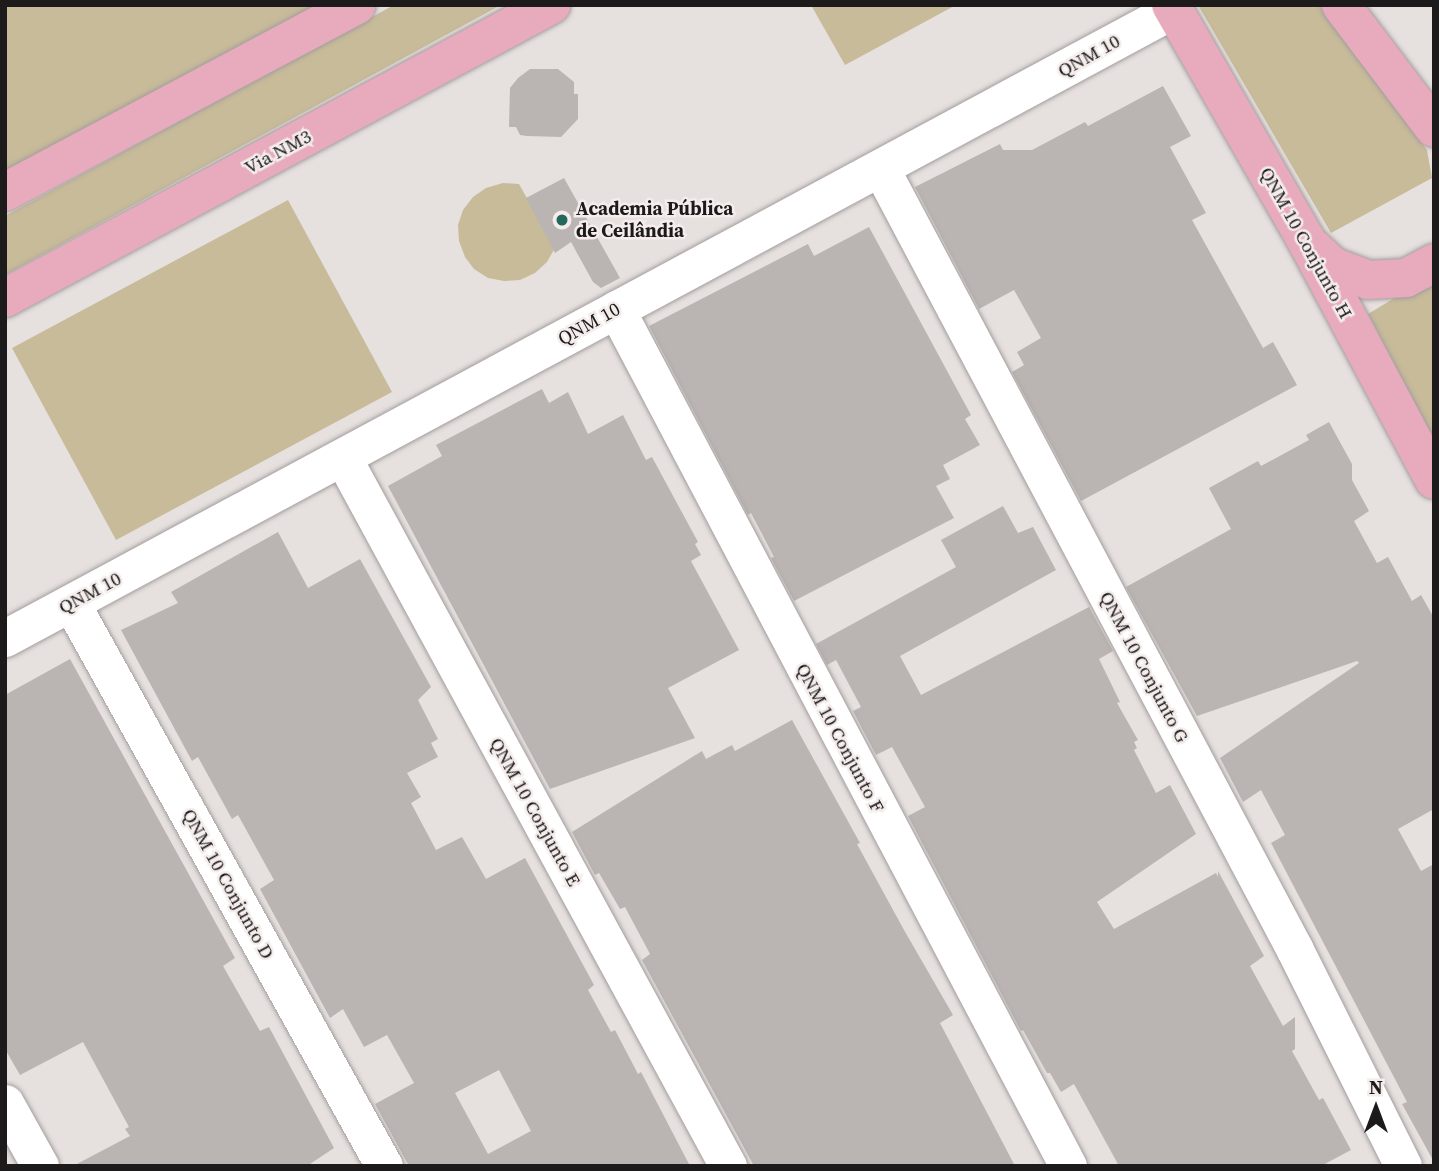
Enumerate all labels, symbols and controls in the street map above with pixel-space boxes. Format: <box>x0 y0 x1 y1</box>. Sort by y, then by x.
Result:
street label: QNM 10 <box>1054 30 1124 82</box>
street label: Via NM3 <box>241 125 315 179</box>
street label: QNM 10 Conjunto H <box>1255 163 1357 323</box>
place label: Academia Pública de Ceilândia <box>576 198 733 242</box>
marker: Academia Pública de Ceilândia <box>554 212 570 228</box>
street label: QNM 10 <box>554 298 624 350</box>
street label: QNM 10 <box>55 567 125 619</box>
street label: QNM 10 Conjunto G <box>1095 588 1193 746</box>
street label: QNM 10 Conjunto F <box>791 659 889 817</box>
street label: QNM 10 Conjunto E <box>485 734 585 890</box>
street label: QNM 10 Conjunto D <box>177 805 279 963</box>
north arrow <box>1341 1073 1411 1143</box>
text: N <box>1369 1074 1383 1100</box>

